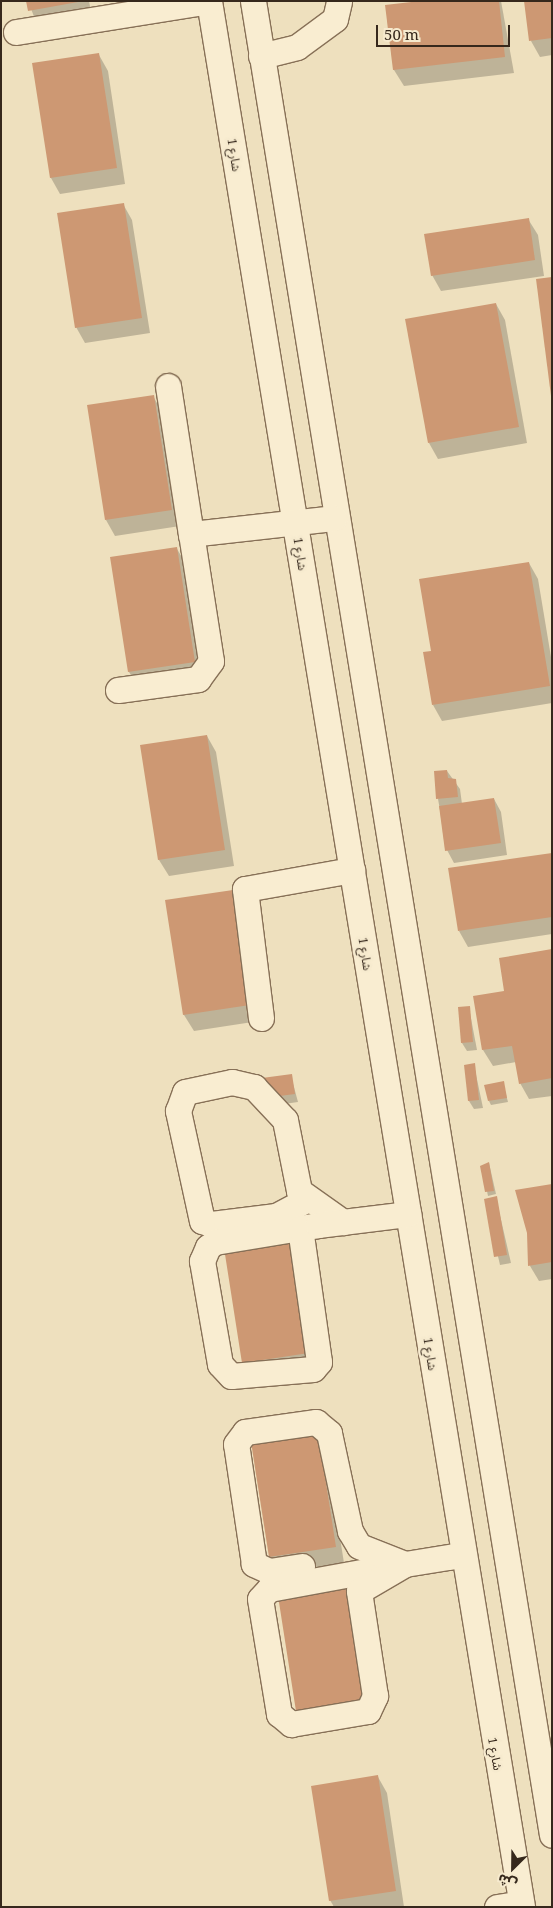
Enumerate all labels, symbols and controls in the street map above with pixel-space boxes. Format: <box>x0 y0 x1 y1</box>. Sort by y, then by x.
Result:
scale bar <box>378 15 512 47</box>
text: 50 m <box>384 24 419 44</box>
street label: شارع 1 <box>224 137 244 173</box>
street label: شارع 1 <box>290 536 310 572</box>
street label: شارع 1 <box>355 936 375 972</box>
street label: شارع 1 <box>420 1336 440 1372</box>
street label: شارع 1 <box>485 1736 505 1772</box>
north arrow <box>488 1843 538 1893</box>
text: ش <box>494 1870 519 1895</box>

